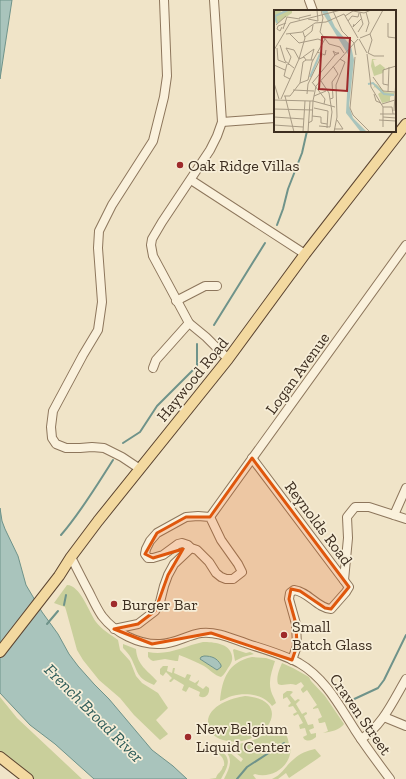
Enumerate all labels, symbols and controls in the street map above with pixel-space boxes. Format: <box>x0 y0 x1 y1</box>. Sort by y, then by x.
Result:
inset map <box>274 10 396 132</box>
place label: Oak Ridge Villas <box>188 156 300 175</box>
marker: Oak Ridge Villas <box>175 160 185 170</box>
street label: Logan Avenue <box>261 329 333 418</box>
street label: Haywood Road <box>153 333 232 425</box>
street label: Reynolds Road <box>281 477 357 569</box>
place label: Burger Bar <box>122 595 198 614</box>
marker: Burger Bar <box>109 599 119 609</box>
place label: Small Batch Glass <box>292 617 372 654</box>
marker: Small Batch Glass <box>279 630 289 640</box>
water label: French Broad River <box>40 659 148 767</box>
street label: Craven Street <box>326 670 396 759</box>
place label: New Belgium Liquid Center <box>196 719 291 756</box>
marker: New Belgium Liquid Center <box>183 732 193 742</box>

